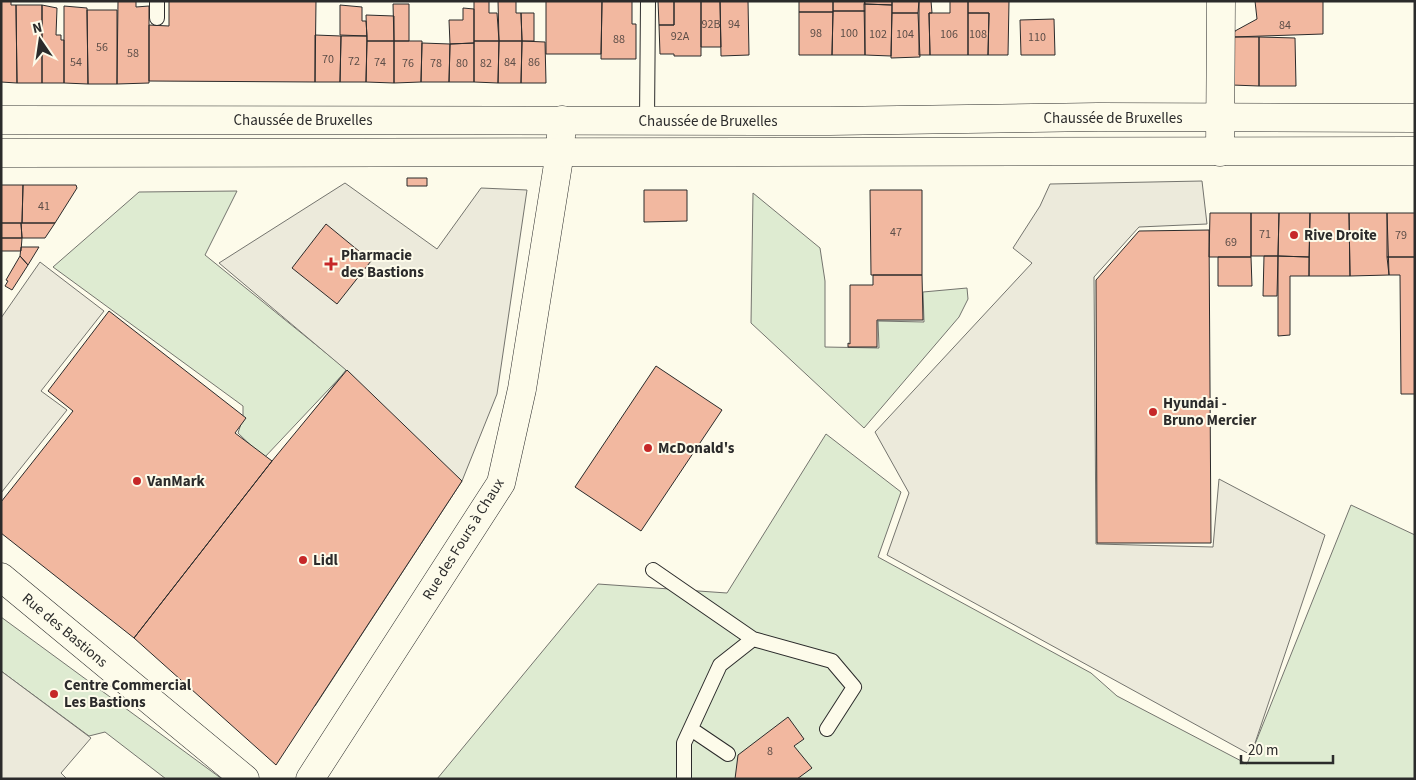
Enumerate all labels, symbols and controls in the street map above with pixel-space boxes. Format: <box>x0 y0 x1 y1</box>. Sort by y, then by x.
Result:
north arrow <box>15 15 65 65</box>
house number: 92B <box>702 16 720 33</box>
house number: 94 <box>728 16 740 33</box>
house number: 84 <box>1279 17 1291 34</box>
text: N <box>31 18 44 39</box>
house number: 98 <box>810 25 822 42</box>
house number: 100 <box>840 25 858 42</box>
house number: 102 <box>869 26 887 43</box>
house number: 104 <box>896 26 914 43</box>
house number: 106 <box>940 26 958 43</box>
house number: 108 <box>969 26 987 43</box>
house number: 92A <box>671 28 690 45</box>
house number: 110 <box>1028 29 1046 46</box>
house number: 88 <box>613 31 625 48</box>
house number: 56 <box>96 39 108 56</box>
house number: 58 <box>127 45 139 62</box>
house number: 70 <box>322 51 334 68</box>
house number: 72 <box>348 53 360 70</box>
house number: 54 <box>70 54 82 71</box>
house number: 74 <box>374 54 386 71</box>
house number: 84 <box>504 54 516 71</box>
house number: 86 <box>528 54 540 71</box>
house number: 76 <box>402 55 414 72</box>
house number: 78 <box>430 55 442 72</box>
house number: 80 <box>456 55 468 72</box>
house number: 82 <box>480 55 492 72</box>
street label: Chaussée de Bruxelles <box>1043 108 1183 129</box>
street label: Chaussée de Bruxelles <box>233 110 373 131</box>
street label: Chaussée de Bruxelles <box>638 111 778 132</box>
house number: 41 <box>38 198 50 215</box>
house number: 47 <box>890 224 902 241</box>
place label: Rive Droite <box>1304 225 1377 246</box>
house number: 71 <box>1259 226 1271 243</box>
house number: 79 <box>1395 227 1407 244</box>
marker: Rive Droite <box>1288 229 1300 241</box>
house number: 69 <box>1225 234 1237 251</box>
place label: Pharmacie des Bastions <box>341 245 424 283</box>
marker: Pharmacie des Bastions <box>325 258 337 270</box>
place label: Hyundai - Bruno Mercier <box>1163 393 1256 431</box>
marker: Hyundai - Bruno Mercier <box>1147 406 1159 418</box>
place label: McDonald's <box>658 438 735 459</box>
marker: McDonald's <box>642 442 654 454</box>
place label: VanMark <box>146 471 206 492</box>
street label: Rue des Fours à Chaux <box>417 474 510 604</box>
marker: VanMark <box>131 475 143 487</box>
place label: Lidl <box>313 550 339 571</box>
marker: Lidl <box>297 554 309 566</box>
street label: Rue des Bastions <box>17 588 112 672</box>
place label: Centre Commercial Les Bastions <box>64 675 192 713</box>
marker: Centre Commercial Les Bastions <box>48 688 60 700</box>
scale bar <box>1241 732 1334 764</box>
text: 20 m <box>1248 740 1278 761</box>
house number: 8 <box>767 743 773 760</box>

